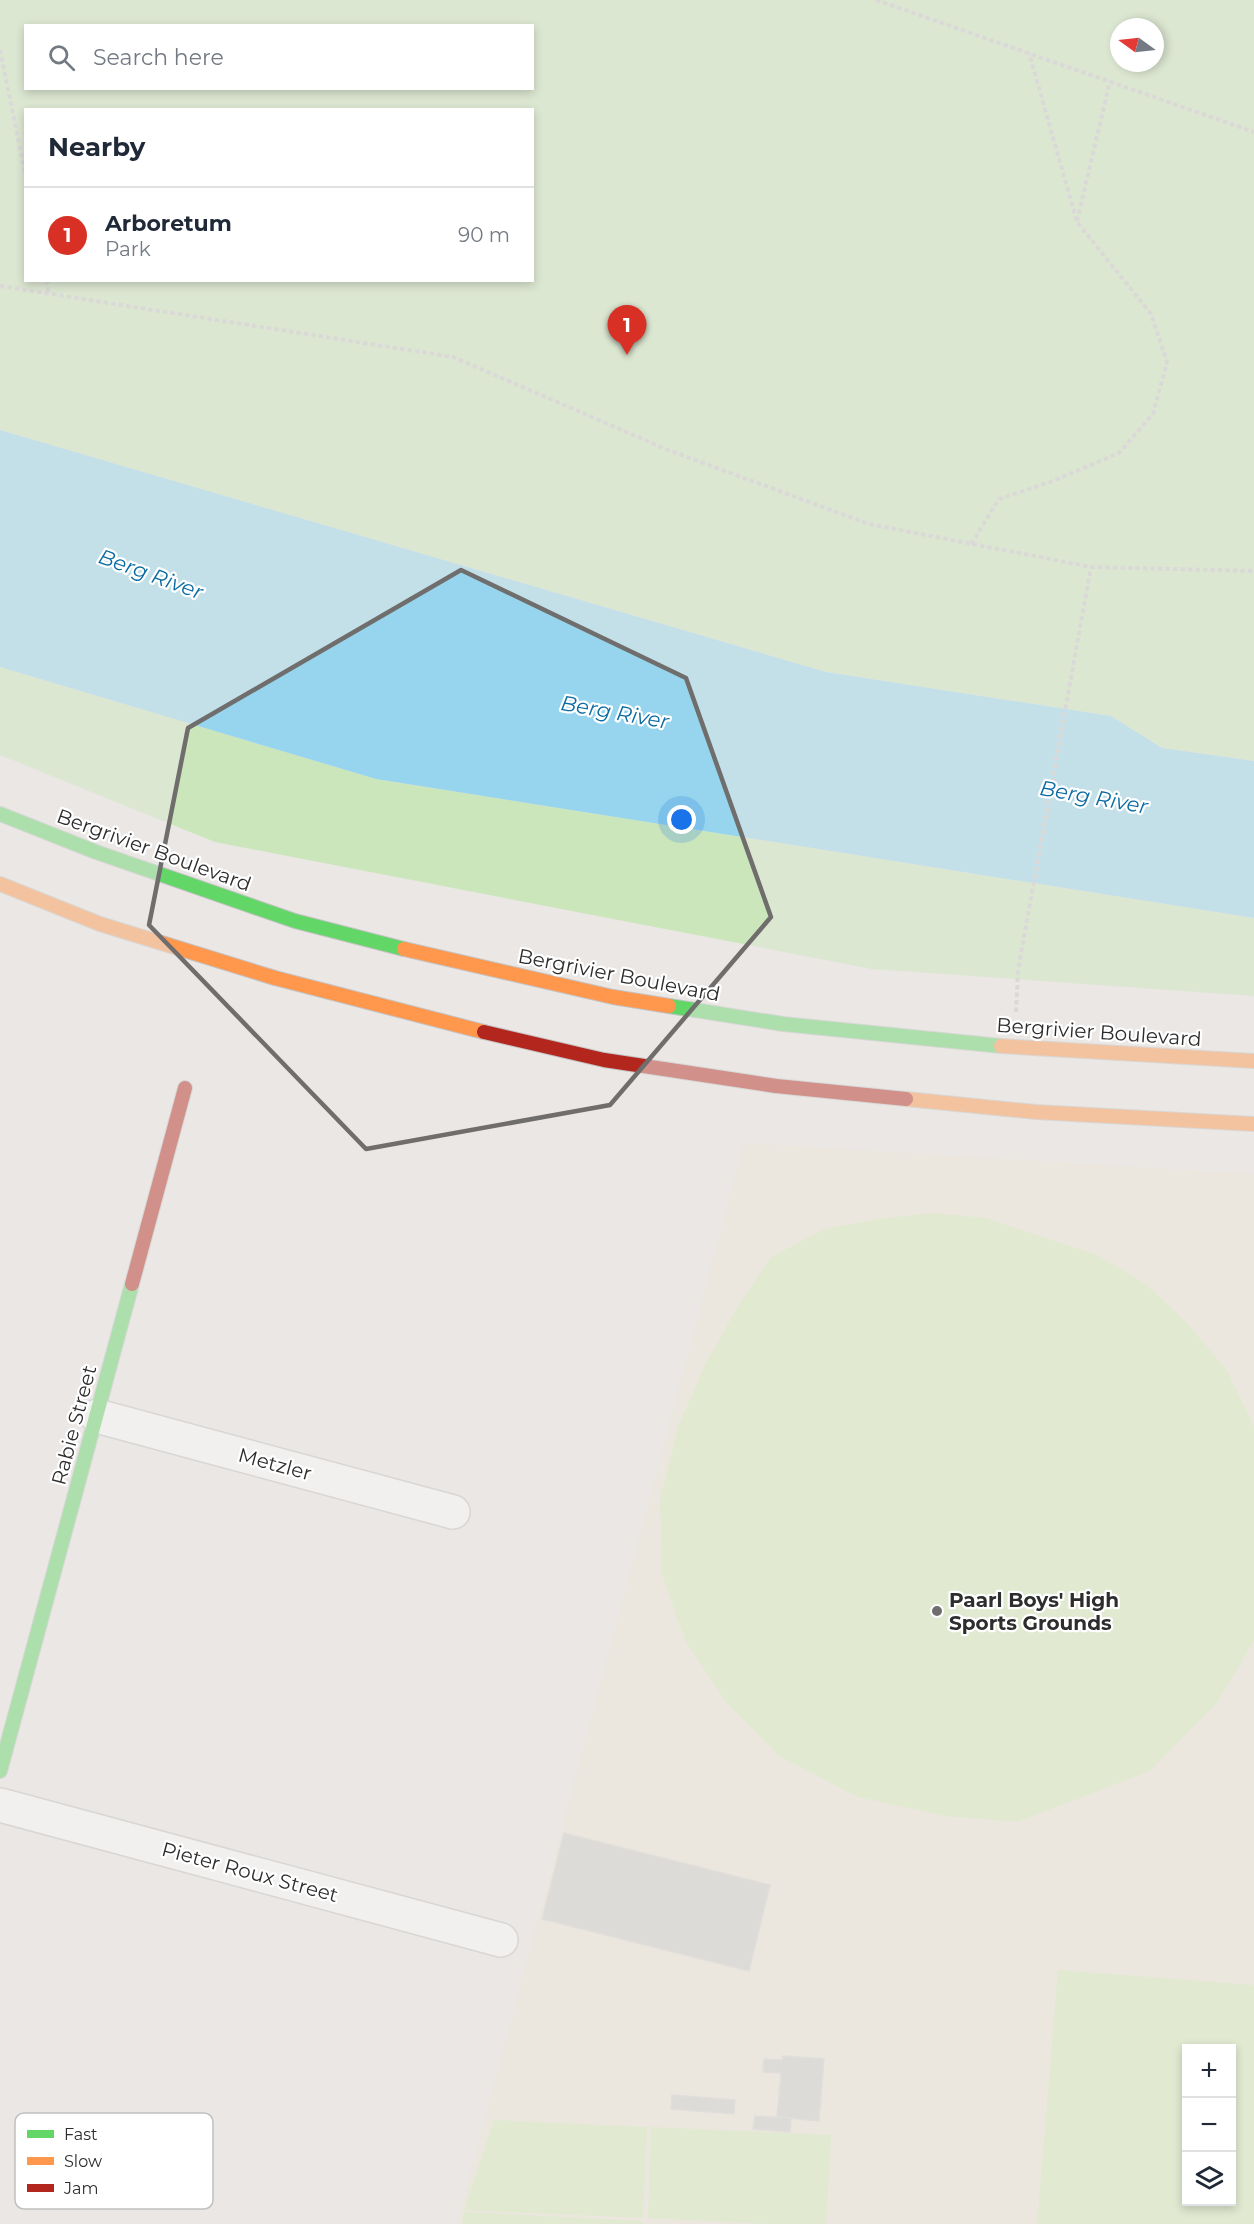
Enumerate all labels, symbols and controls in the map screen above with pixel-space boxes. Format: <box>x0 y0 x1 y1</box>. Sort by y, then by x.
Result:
north arrow <box>1110 18 1164 72</box>
search box <box>24 24 534 90</box>
icon: search <box>45 41 78 74</box>
text: Search here <box>93 44 224 71</box>
text: Nearby <box>48 131 145 163</box>
text: Arboretum <box>105 210 232 237</box>
text: 1 <box>64 223 71 247</box>
text: 90 m <box>458 223 510 247</box>
text: Park <box>105 237 151 261</box>
pin: 1 <box>608 306 646 355</box>
water label: Berg River <box>95 544 207 605</box>
water label: Berg River <box>559 690 672 734</box>
water label: Berg River <box>1038 775 1151 819</box>
street label: Bergrivier Boulevard <box>53 804 255 896</box>
your location <box>667 805 696 834</box>
street label: Bergrivier Boulevard <box>516 944 722 1006</box>
street label: Bergrivier Boulevard <box>996 1013 1202 1051</box>
street label: Rabie Street <box>47 1363 101 1487</box>
street label: Metzler <box>236 1443 314 1485</box>
place label: Paarl Boys' High Sports Grounds <box>949 1588 1119 1635</box>
marker: Paarl Boys' High Sports Grounds <box>930 1604 944 1618</box>
street label: Pieter Roux Street <box>159 1837 341 1907</box>
map controls <box>1182 2044 1236 2206</box>
button: + <box>1182 2044 1236 2098</box>
button: − <box>1182 2098 1236 2152</box>
legend <box>15 2113 213 2209</box>
text: Fast <box>64 2125 98 2144</box>
text: Slow <box>64 2152 102 2171</box>
button: layers <box>1182 2152 1236 2206</box>
text: Jam <box>63 2179 98 2198</box>

